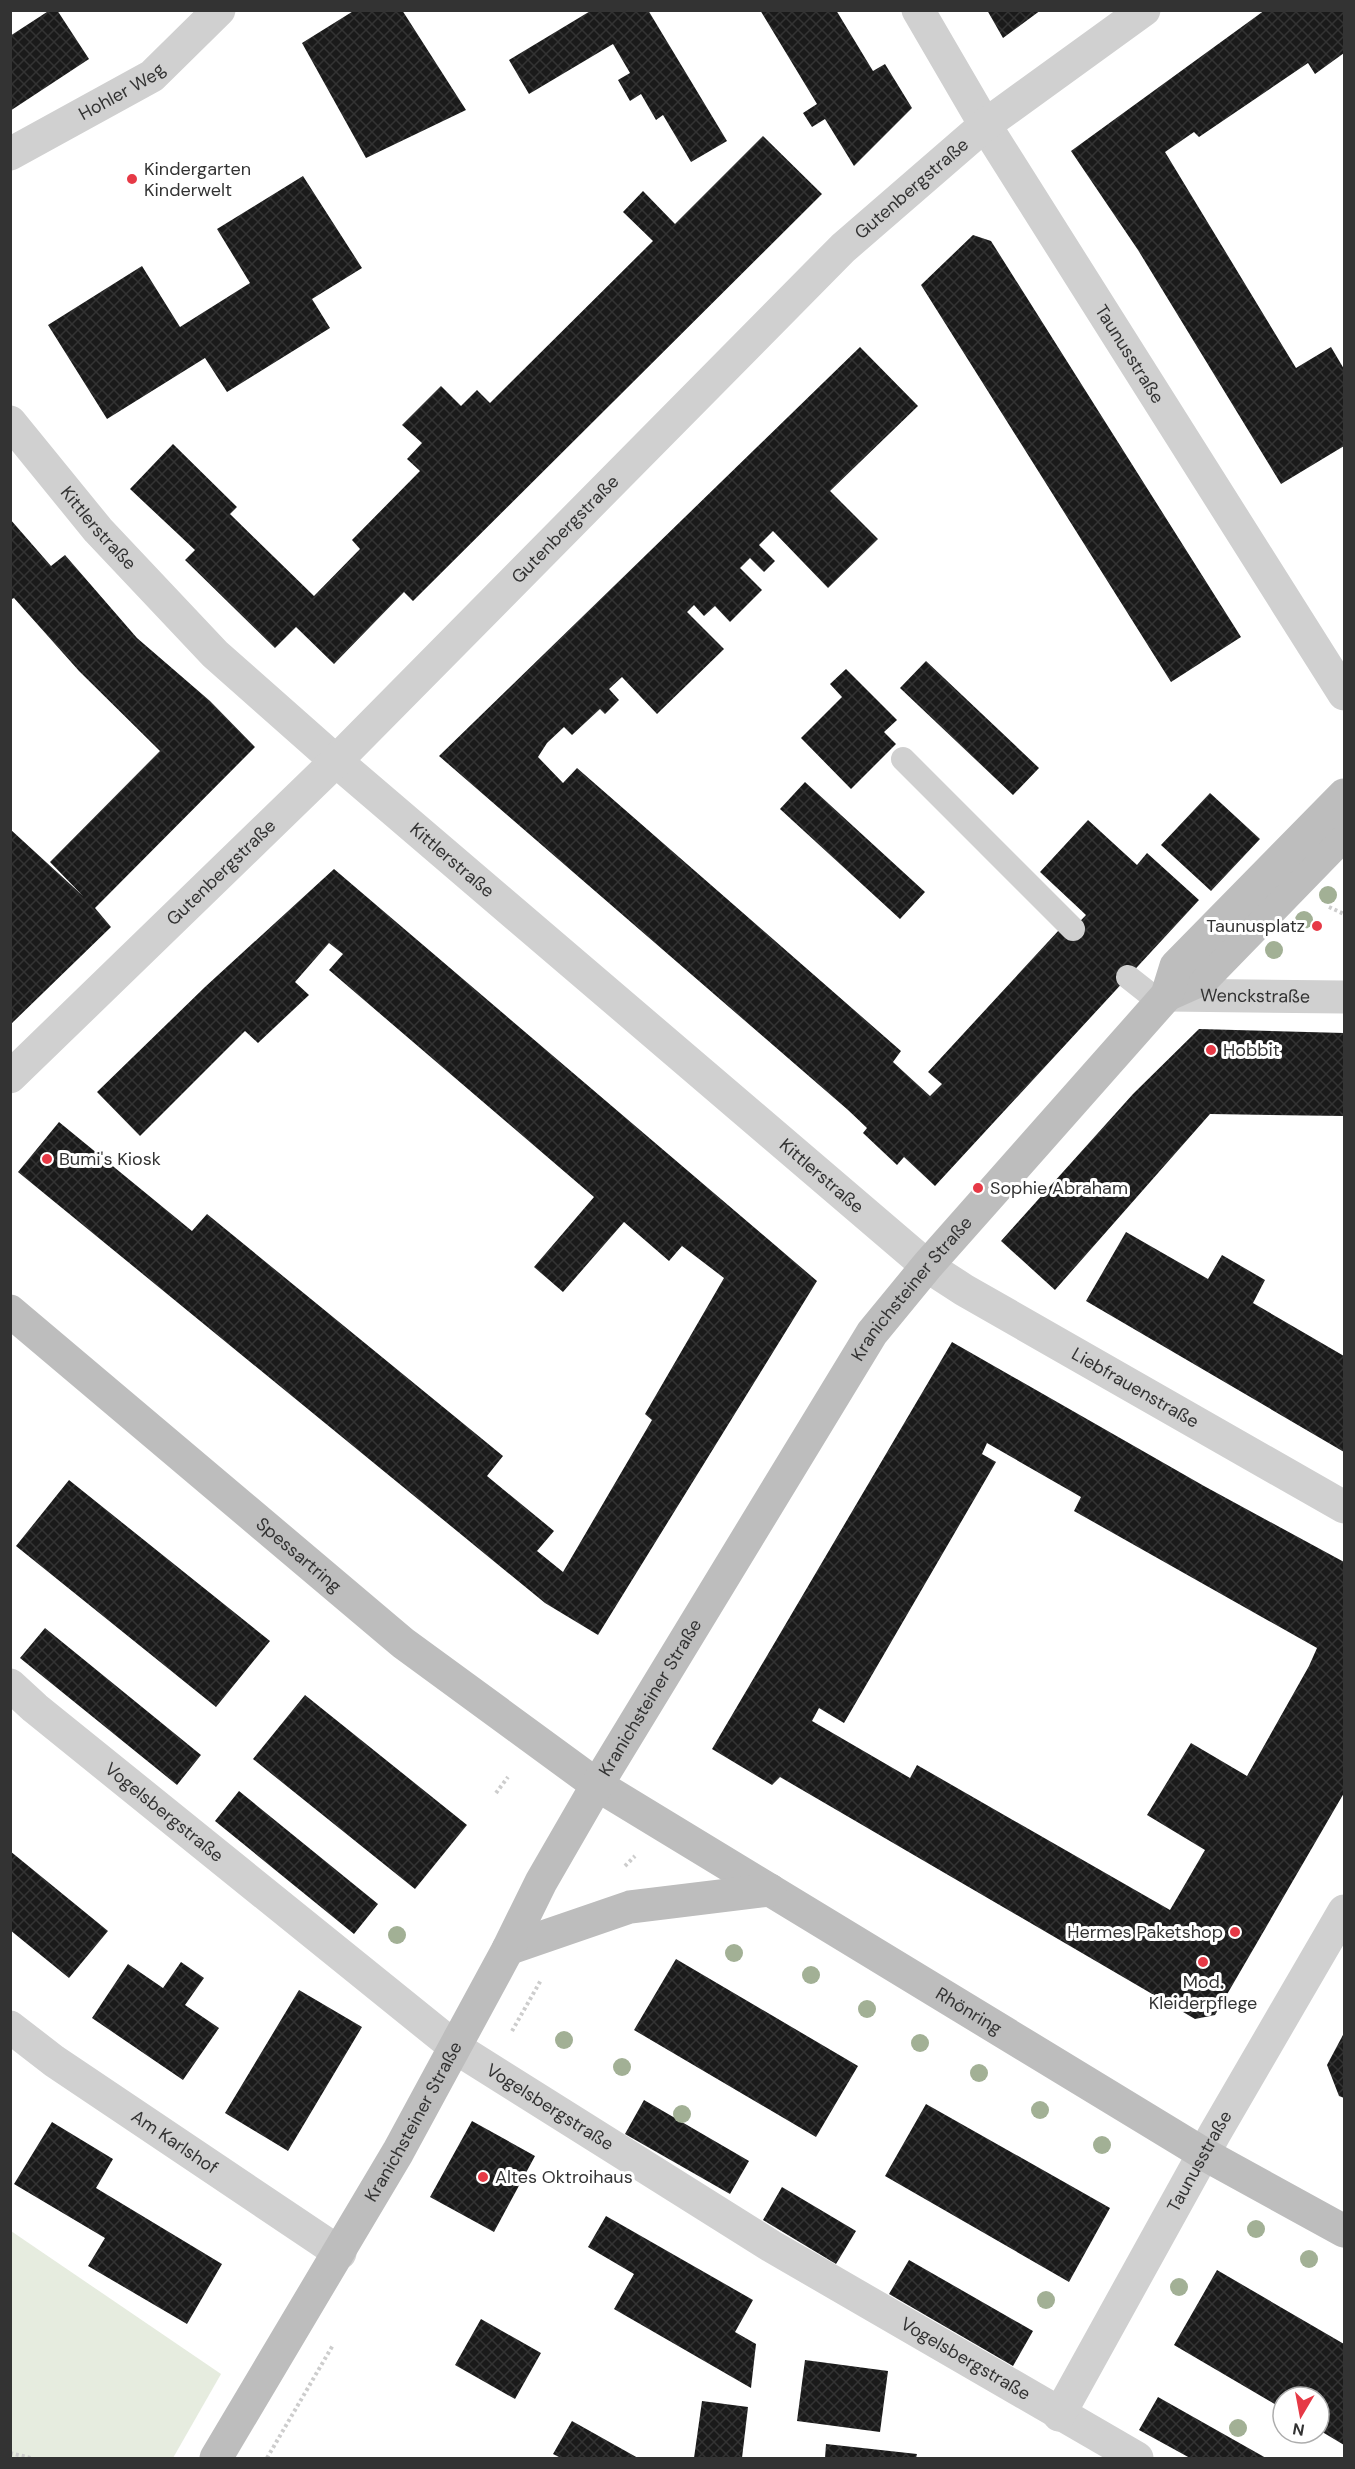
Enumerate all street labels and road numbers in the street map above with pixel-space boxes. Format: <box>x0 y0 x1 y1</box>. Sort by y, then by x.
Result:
street label: Hohler Weg <box>74 58 170 126</box>
street label: Gutenbergstraße <box>850 133 974 245</box>
street label: Taunusstraße <box>1089 300 1170 408</box>
street label: Gutenbergstraße <box>506 470 624 589</box>
street label: Kittlerstraße <box>55 481 141 575</box>
street label: Gutenbergstraße <box>161 814 281 931</box>
street label: Kittlerstraße <box>405 817 499 903</box>
street label: Wenckstraße <box>1200 983 1310 1009</box>
street label: Kittlerstraße <box>774 1133 869 1219</box>
street label: Kranichsteiner Straße <box>846 1211 978 1366</box>
street label: Liebfrauenstraße <box>1067 1342 1203 1434</box>
street label: Spessartring <box>251 1512 347 1598</box>
street label: Kranichsteiner Straße <box>593 1614 707 1781</box>
street label: Vogelsbergstraße <box>100 1757 229 1868</box>
street label: Rhönring <box>931 1982 1006 2040</box>
street label: Kranichsteiner Straße <box>359 2037 468 2206</box>
street label: Vogelsbergstraße <box>482 2058 618 2156</box>
street label: Am Karlshof <box>127 2104 223 2180</box>
street label: Taunusstraße <box>1162 2106 1237 2216</box>
street label: Vogelsbergstraße <box>896 2312 1035 2406</box>

